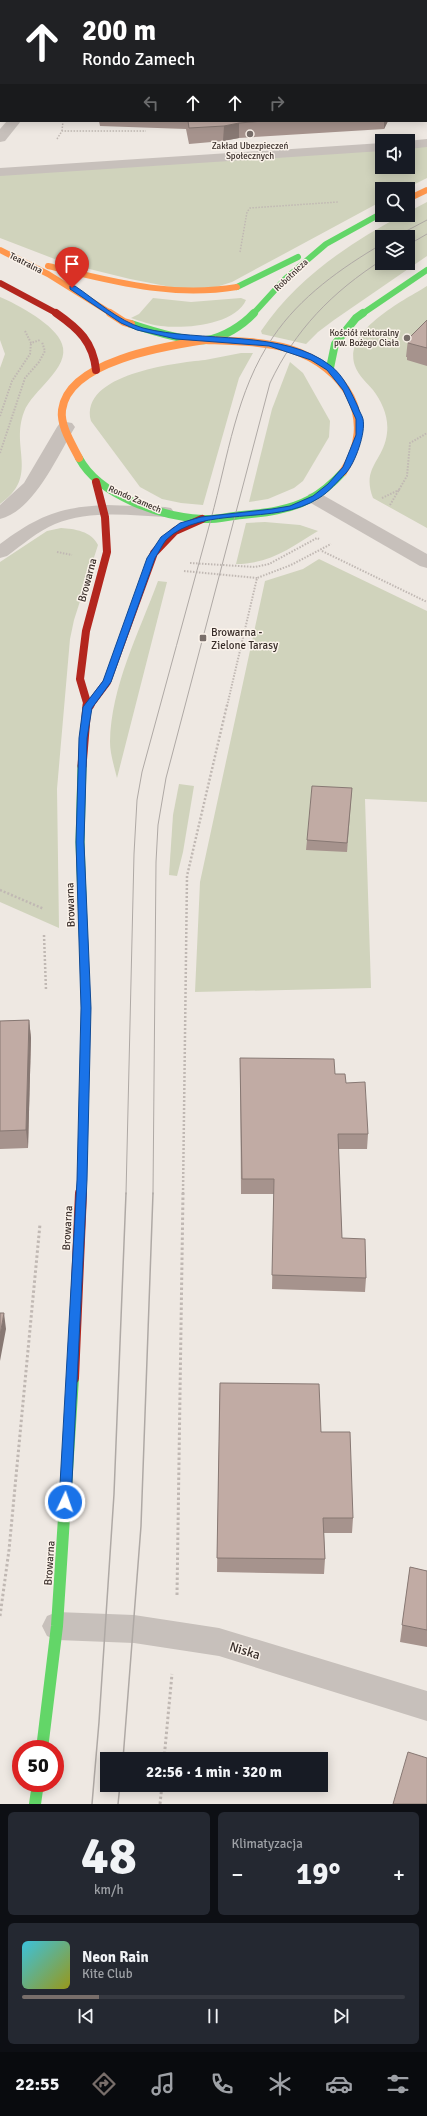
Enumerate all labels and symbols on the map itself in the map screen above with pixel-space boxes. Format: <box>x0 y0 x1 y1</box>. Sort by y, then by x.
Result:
marker: Zakład Ubezpieczeń Społecznych <box>245 129 255 139</box>
place label: Zakład Ubezpieczeń Społecznych <box>212 141 288 162</box>
pin <box>55 247 89 288</box>
street label: Teatralna <box>7 250 45 277</box>
street label: Robotnicza <box>272 257 311 294</box>
place label: Kościół rektoralny pw. Bożego Ciała <box>329 328 400 349</box>
marker: Kościół rektoralny pw. Bożego Ciała <box>402 333 412 343</box>
street label: Rondo Zamech <box>107 483 163 516</box>
street label: Browarna <box>75 556 100 604</box>
place label: Browarna - Zielone Tarasy <box>211 626 279 652</box>
marker: Browarna - Zielone Tarasy <box>198 633 208 643</box>
street label: Browarna <box>63 882 78 928</box>
street label: Browarna <box>60 1205 75 1251</box>
position arrow <box>44 1481 86 1523</box>
street label: Browarna <box>41 1540 58 1586</box>
street label: Niska <box>227 1639 262 1663</box>
speed limit sign: 50 <box>12 1740 64 1792</box>

